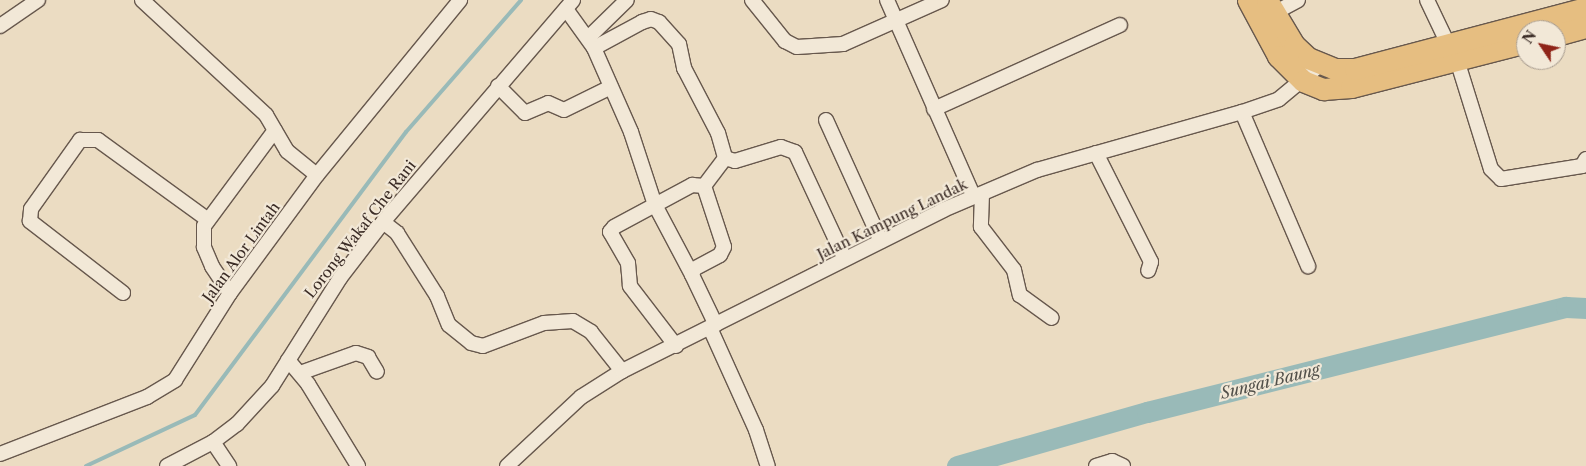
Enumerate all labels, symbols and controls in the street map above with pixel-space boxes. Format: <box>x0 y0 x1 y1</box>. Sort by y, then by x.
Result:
north arrow <box>1516 20 1566 70</box>
text: N <box>1519 27 1540 47</box>
street label: Lorong Wakaf Che Rani <box>300 156 420 302</box>
street label: Jalan Kampung Landak <box>814 175 970 263</box>
street label: Jalan Alor Lintah <box>198 198 284 306</box>
water label: Sungai Baung <box>1219 359 1321 403</box>

